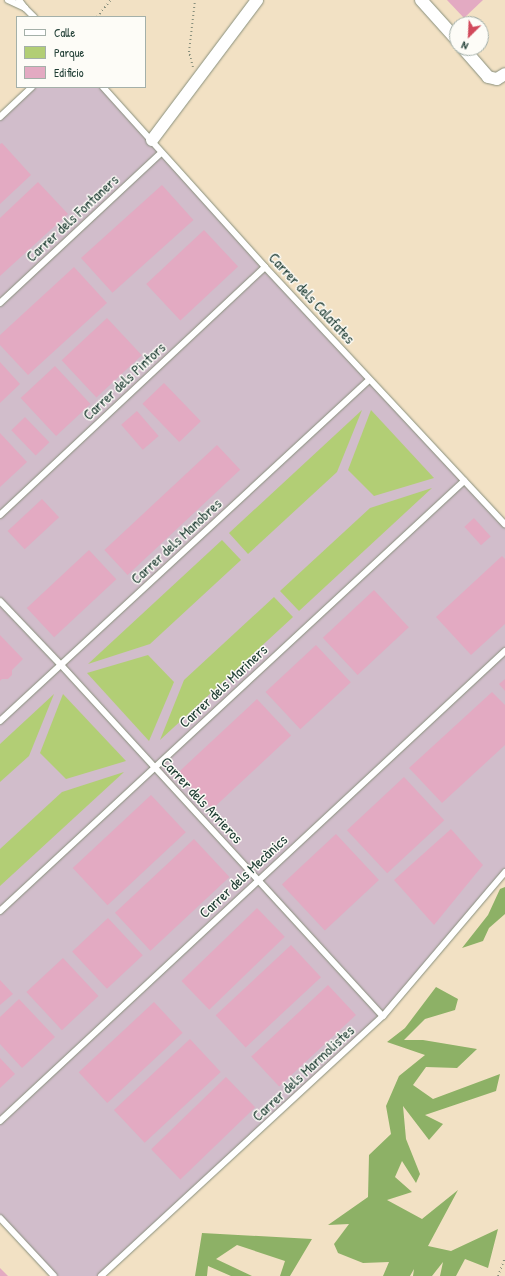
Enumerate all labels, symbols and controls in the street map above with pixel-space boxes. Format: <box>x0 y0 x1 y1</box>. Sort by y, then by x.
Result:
legend <box>16 16 146 88</box>
north arrow <box>449 16 489 56</box>
text: Calle <box>54 24 75 41</box>
text: N <box>459 38 470 54</box>
text: Parque <box>54 44 84 61</box>
text: Edificio <box>54 64 84 81</box>
street label: Carrer dels Fontaners <box>22 171 122 265</box>
street label: Carrer dels Calafates <box>265 249 359 347</box>
street label: Carrer dels Pintors <box>79 338 169 424</box>
street label: Carrer dels Manobres <box>127 494 225 588</box>
street label: Carrer dels Mariners <box>175 641 271 731</box>
street label: Carrer dels Arrieros <box>157 753 247 847</box>
street label: Carrer dels Mecànics <box>195 830 291 922</box>
street label: Carrer dels Marmolistes <box>248 1021 358 1125</box>

